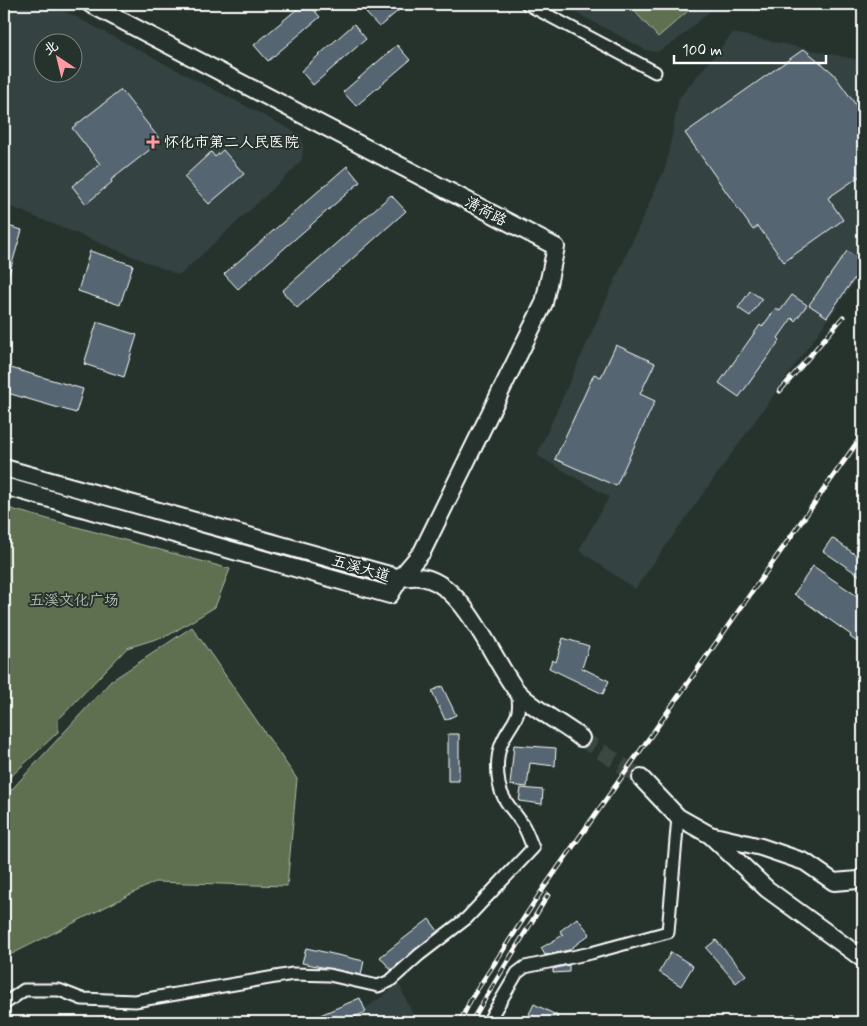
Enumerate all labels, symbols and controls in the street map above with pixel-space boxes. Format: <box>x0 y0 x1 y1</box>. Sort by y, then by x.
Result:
north arrow <box>32 32 82 82</box>
scale bar <box>674 32 827 64</box>
text: 北 <box>40 37 62 60</box>
text: 100 m <box>682 41 722 61</box>
place label: 怀化市第二人民医院 <box>164 133 299 153</box>
marker: 怀化市第二人民医院 <box>146 135 160 149</box>
street label: 清荷路 <box>461 192 510 231</box>
street label: 五溪大道 <box>329 551 392 587</box>
park label: 五溪文化广场 <box>29 591 119 611</box>

